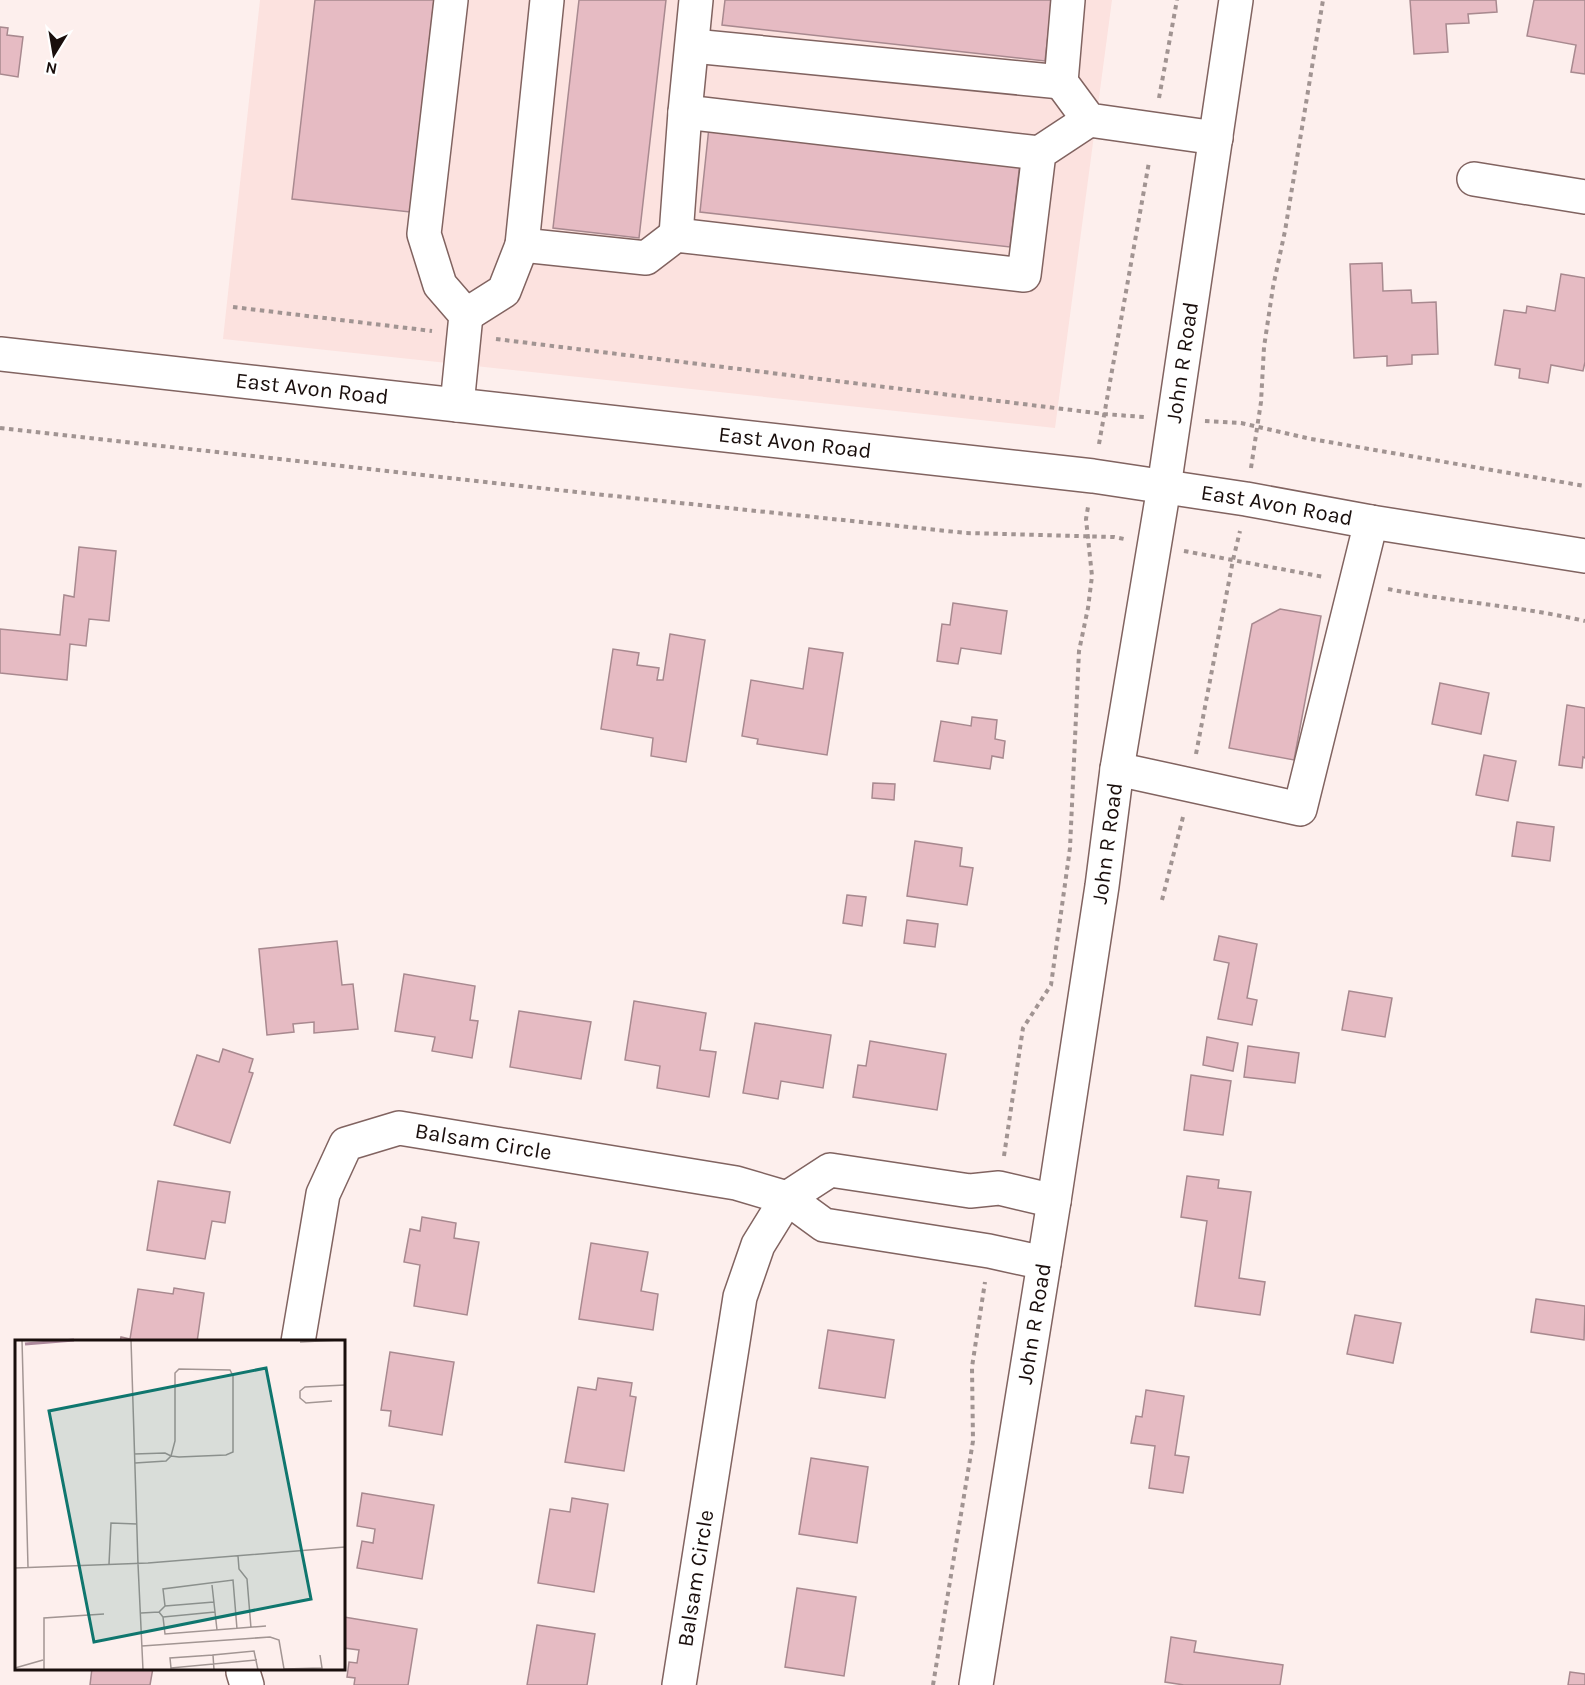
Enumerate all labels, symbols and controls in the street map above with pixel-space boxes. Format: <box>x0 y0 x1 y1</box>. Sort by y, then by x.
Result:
north arrow <box>24 24 84 84</box>
text: N <box>44 58 59 79</box>
street label: John R Road <box>1161 300 1204 425</box>
street label: East Avon Road <box>234 367 390 410</box>
street label: East Avon Road <box>717 421 873 464</box>
street label: East Avon Road <box>1199 479 1355 531</box>
street label: John R Road <box>1086 781 1128 906</box>
street label: Balsam Circle <box>413 1118 554 1166</box>
street label: John R Road <box>1012 1261 1057 1386</box>
inset map <box>15 1340 345 1670</box>
street label: Balsam Circle <box>672 1508 719 1649</box>

